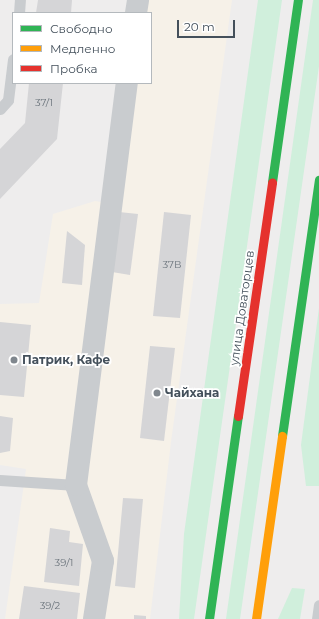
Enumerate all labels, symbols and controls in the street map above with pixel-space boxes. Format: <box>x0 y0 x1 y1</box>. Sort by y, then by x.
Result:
legend <box>12 12 152 84</box>
scale bar <box>179 12 237 38</box>
text: 20 m <box>184 19 215 34</box>
text: Свободно <box>50 21 113 36</box>
text: Медленно <box>50 41 115 56</box>
text: Пробка <box>50 61 98 76</box>
house number: 37/1 <box>35 97 53 109</box>
street label: улица Доваторцев <box>227 250 257 366</box>
house number: 37В <box>163 259 181 271</box>
place label: Патрик, Кафе <box>22 353 110 367</box>
marker: Патрик, Кафе <box>9 355 19 365</box>
place label: Чайхана <box>165 386 219 400</box>
marker: Чайхана <box>152 388 162 398</box>
house number: 39/1 <box>55 557 73 569</box>
house number: 39/2 <box>40 600 60 612</box>

